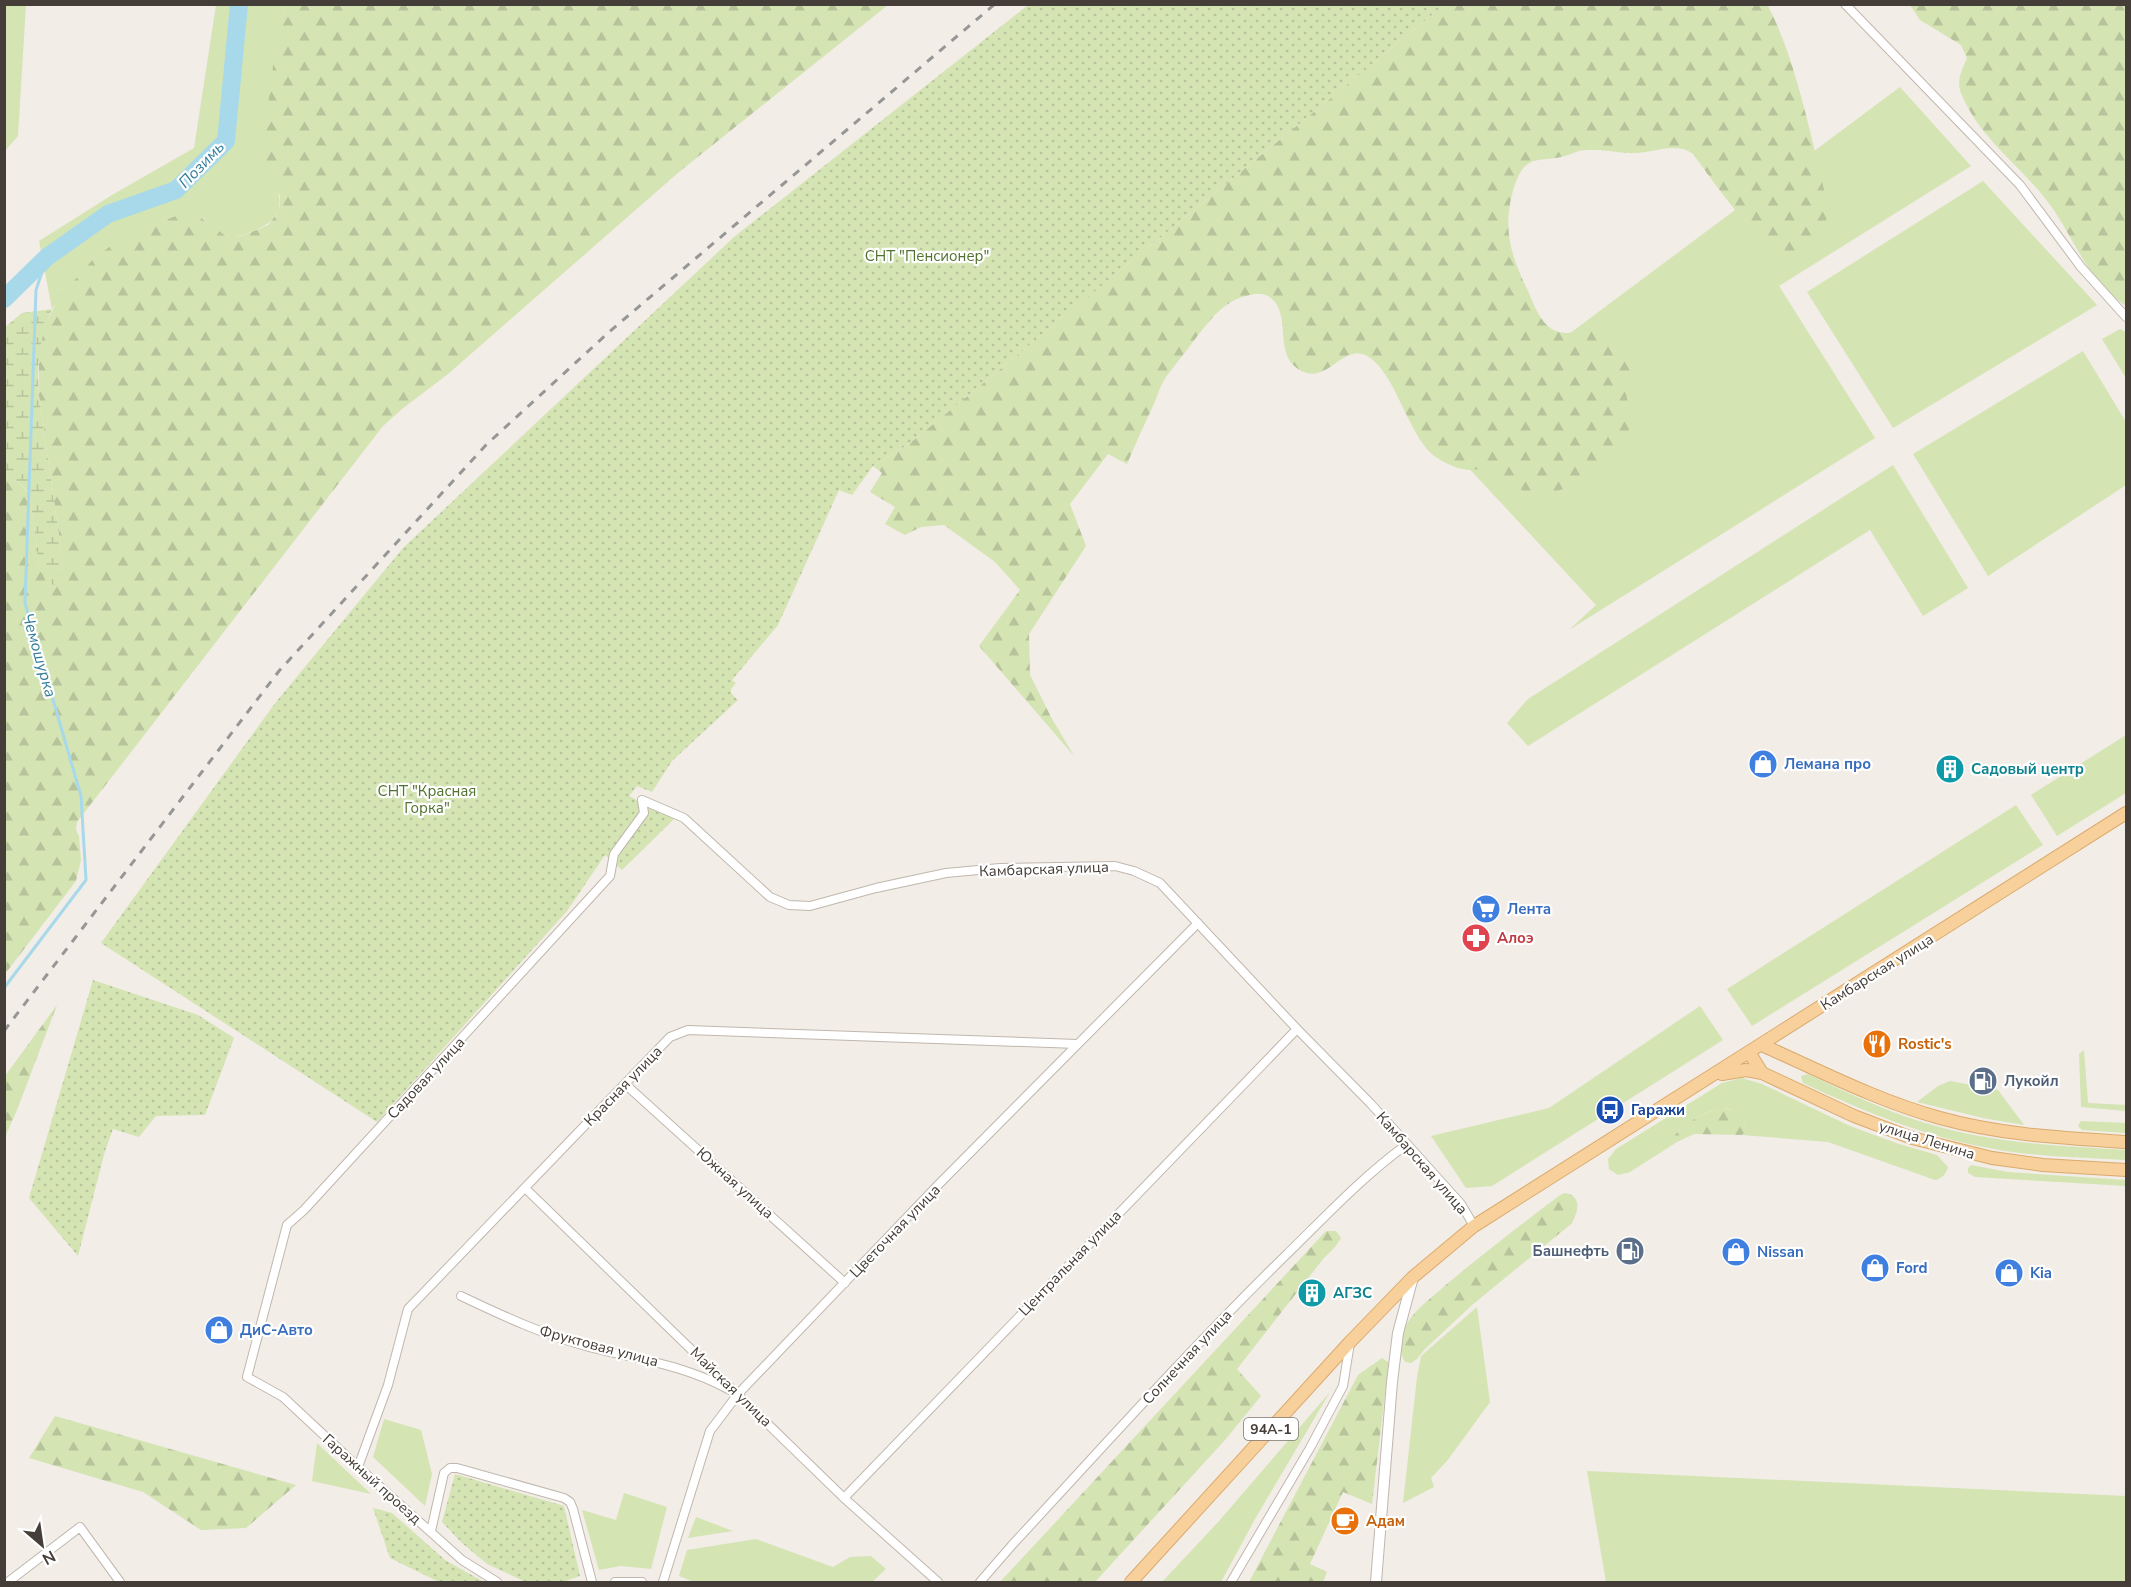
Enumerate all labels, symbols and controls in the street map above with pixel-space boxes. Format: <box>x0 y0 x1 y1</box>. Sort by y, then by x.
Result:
water label: Позимь <box>174 136 230 193</box>
park label: СНТ "Пенсионер" <box>865 246 989 266</box>
water label: Чемошурка <box>17 611 62 700</box>
shop icon: Лемана про <box>1747 748 1779 780</box>
building icon: Садовый центр <box>1934 753 1966 785</box>
place label: Лемана про <box>1784 754 1871 774</box>
place label: Садовый центр <box>1971 759 2084 779</box>
park label: СНТ "Красная Горка" <box>378 781 476 818</box>
street label: Камбарская улица <box>979 857 1109 881</box>
supermarket icon: Лента <box>1470 893 1502 925</box>
place label: Лента <box>1507 899 1551 919</box>
pharmacy icon: Алоэ <box>1460 922 1492 954</box>
place label: Алоэ <box>1497 928 1534 948</box>
street label: Камбарская улица <box>1817 929 1937 1015</box>
restaurant icon: Rostic's <box>1861 1028 1893 1060</box>
street label: Садовая улица <box>383 1033 469 1123</box>
place label: Rostic's <box>1898 1034 1952 1054</box>
street label: Красная улица <box>580 1042 666 1130</box>
fuel station icon: Лукойл <box>1967 1065 1999 1097</box>
place label: Лукойл <box>2004 1071 2059 1091</box>
bus stop icon: Гаражи <box>1594 1094 1626 1126</box>
place label: Гаражи <box>1631 1100 1685 1120</box>
street label: Камбарская улица <box>1372 1107 1472 1219</box>
street label: улица Ленина <box>1877 1116 1977 1164</box>
street label: Южная улица <box>692 1143 778 1223</box>
street label: Цветочная улица <box>845 1180 945 1282</box>
street label: Центральная улица <box>1014 1206 1126 1320</box>
fuel station icon: Башнефть <box>1614 1235 1646 1267</box>
shop icon: Nissan <box>1720 1236 1752 1268</box>
place label: Башнефть <box>1533 1241 1609 1261</box>
place label: Nissan <box>1757 1242 1804 1262</box>
shop icon: Ford <box>1859 1252 1891 1284</box>
shop icon: Kia <box>1993 1257 2025 1289</box>
place label: Ford <box>1896 1258 1928 1278</box>
place label: Kia <box>2030 1263 2052 1283</box>
building icon: АГЗС <box>1296 1277 1328 1309</box>
place label: АГЗС <box>1333 1283 1372 1303</box>
street label: Солнечная улица <box>1138 1305 1236 1409</box>
shop icon: ДиС-Авто <box>203 1314 235 1346</box>
place label: ДиС-Авто <box>240 1320 313 1340</box>
street label: Фруктовая улица <box>537 1320 661 1372</box>
street label: Майская улица <box>686 1343 776 1431</box>
road number: 94А-1 <box>1244 1418 1298 1440</box>
street label: Гаражный проезд <box>318 1429 426 1529</box>
cafe icon: Адам <box>1329 1505 1361 1537</box>
place label: Адам <box>1366 1511 1405 1531</box>
north arrow <box>12 1515 72 1575</box>
text: N <box>38 1545 59 1570</box>

